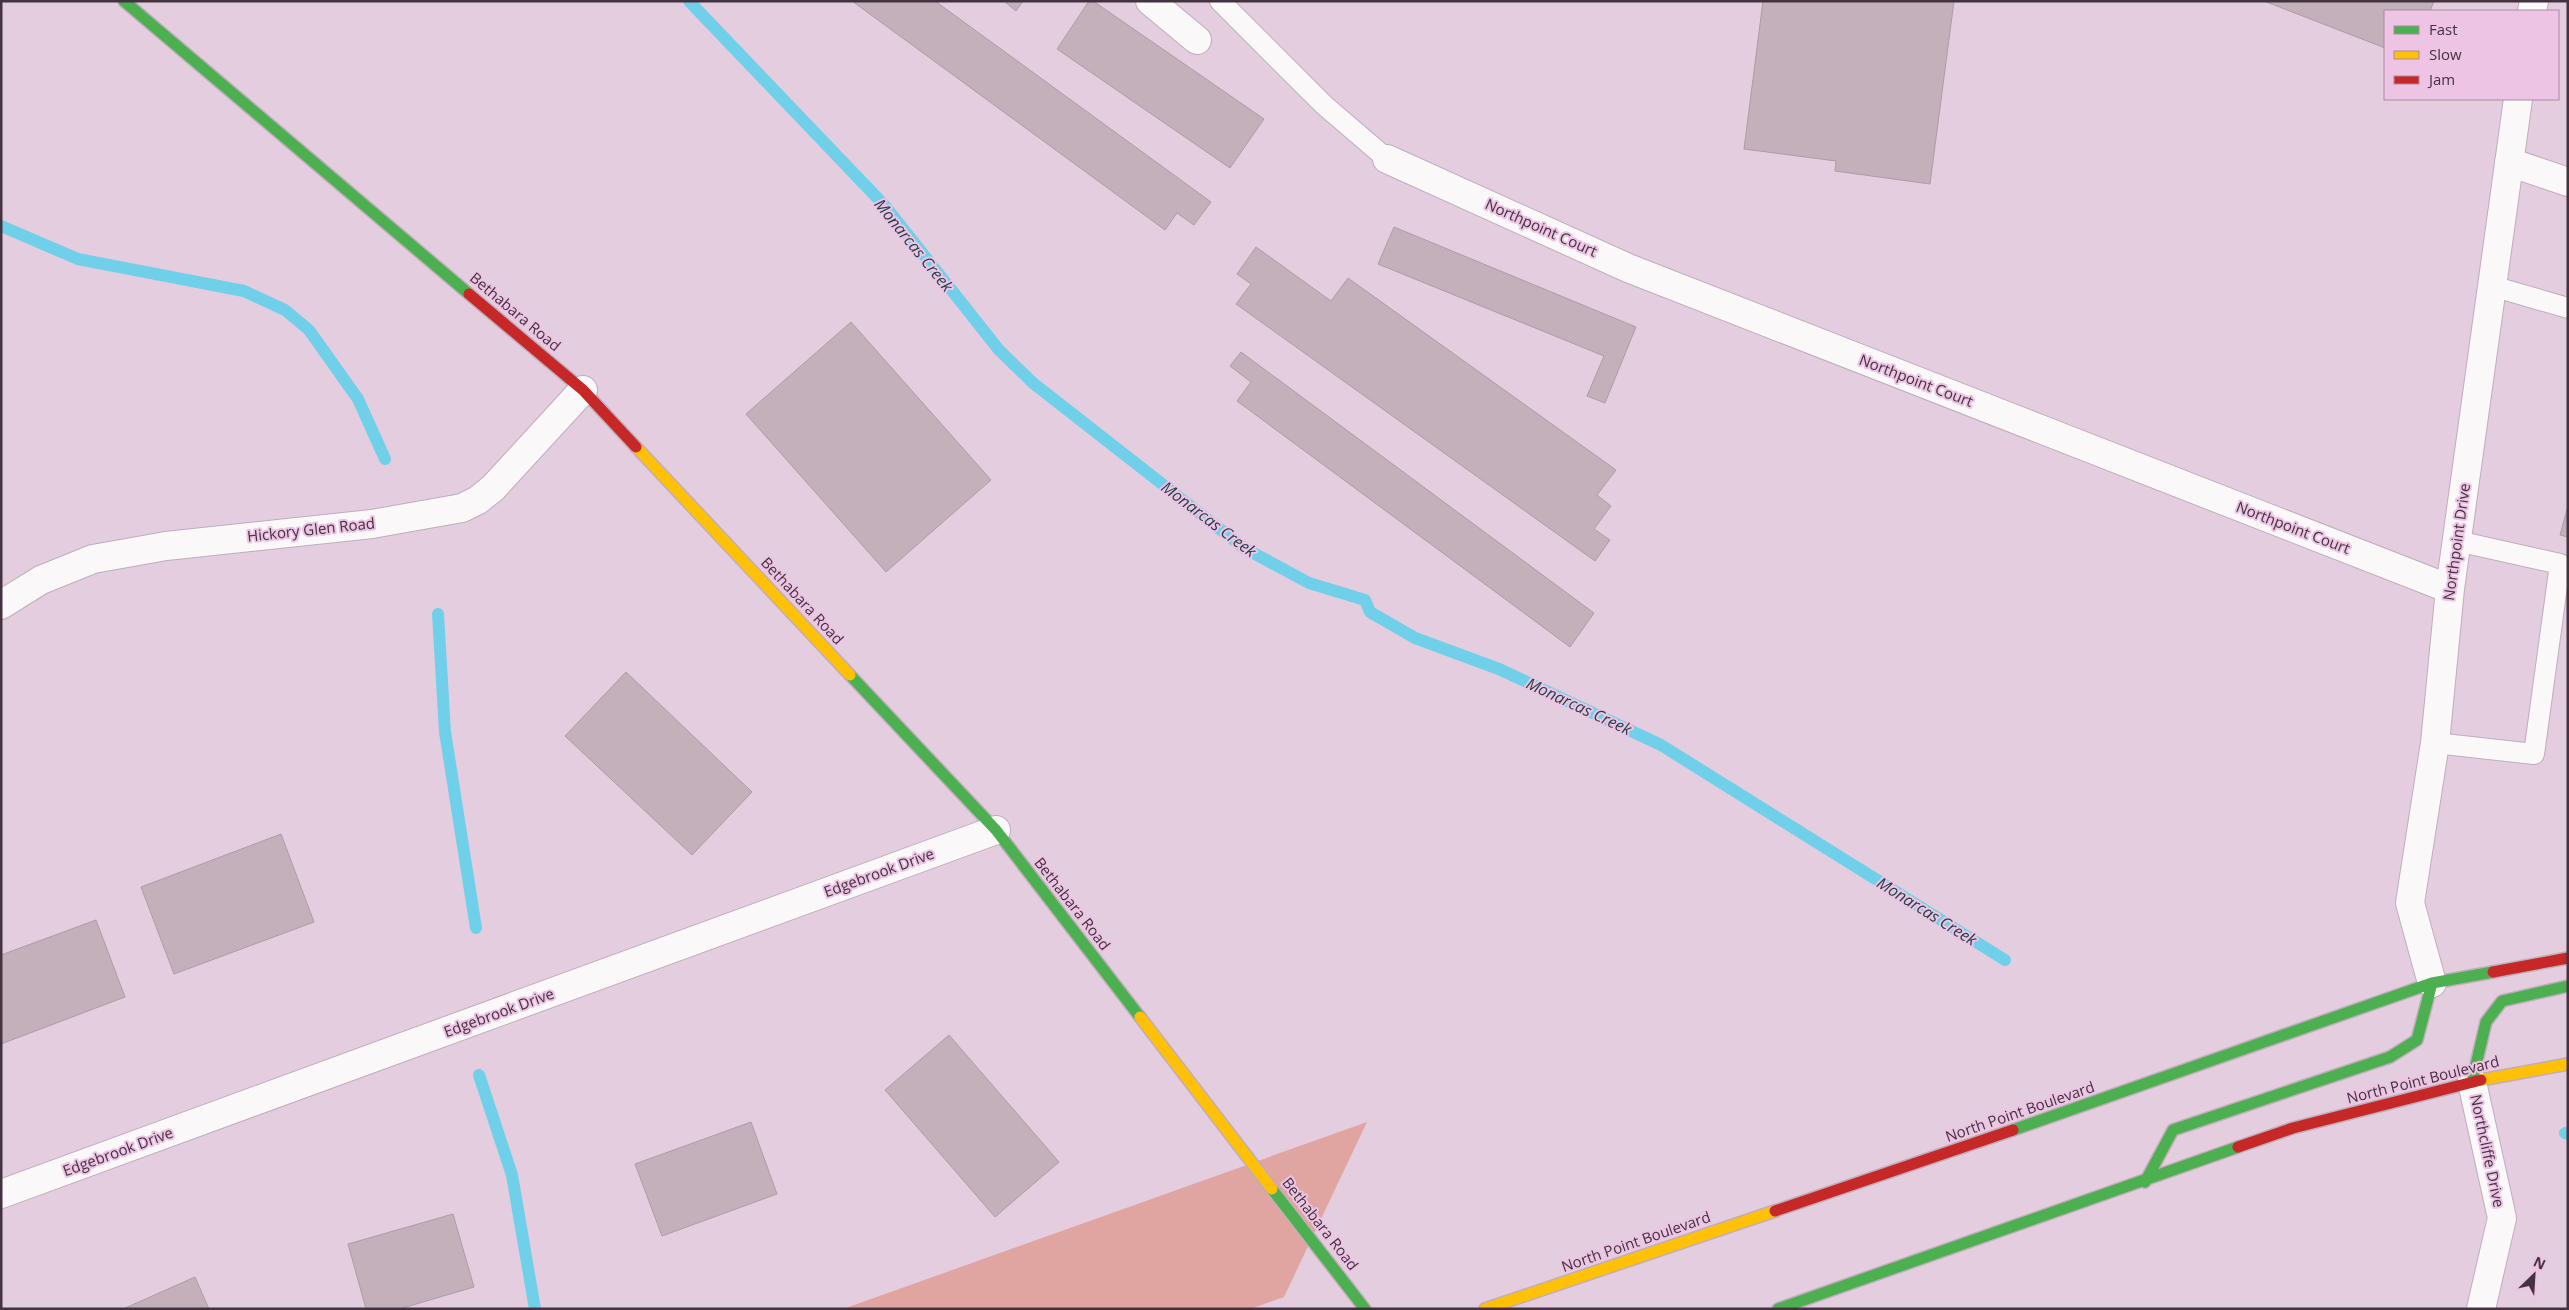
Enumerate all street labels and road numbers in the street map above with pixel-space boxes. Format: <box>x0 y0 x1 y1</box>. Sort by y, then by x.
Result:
street label: Northpoint Court <box>1482 193 1601 261</box>
street label: Bethabara Road <box>466 267 565 355</box>
street label: Northpoint Court <box>1856 349 1976 411</box>
street label: Northpoint Drive <box>2438 482 2474 602</box>
street label: Northpoint Court <box>2233 496 2353 558</box>
street label: Hickory Glen Road <box>246 512 376 546</box>
street label: Bethabara Road <box>757 552 848 648</box>
street label: Edgebrook Drive <box>821 843 937 901</box>
street label: Bethabara Road <box>1030 853 1115 954</box>
street label: Edgebrook Drive <box>441 983 557 1041</box>
street label: North Point Boulevard <box>2344 1050 2501 1108</box>
street label: North Point Boulevard <box>1942 1076 2097 1146</box>
street label: Northcliffe Drive <box>2466 1093 2510 1209</box>
street label: Edgebrook Drive <box>60 1122 176 1180</box>
street label: Bethabara Road <box>1278 1173 1363 1274</box>
street label: North Point Boulevard <box>1558 1206 1713 1276</box>

